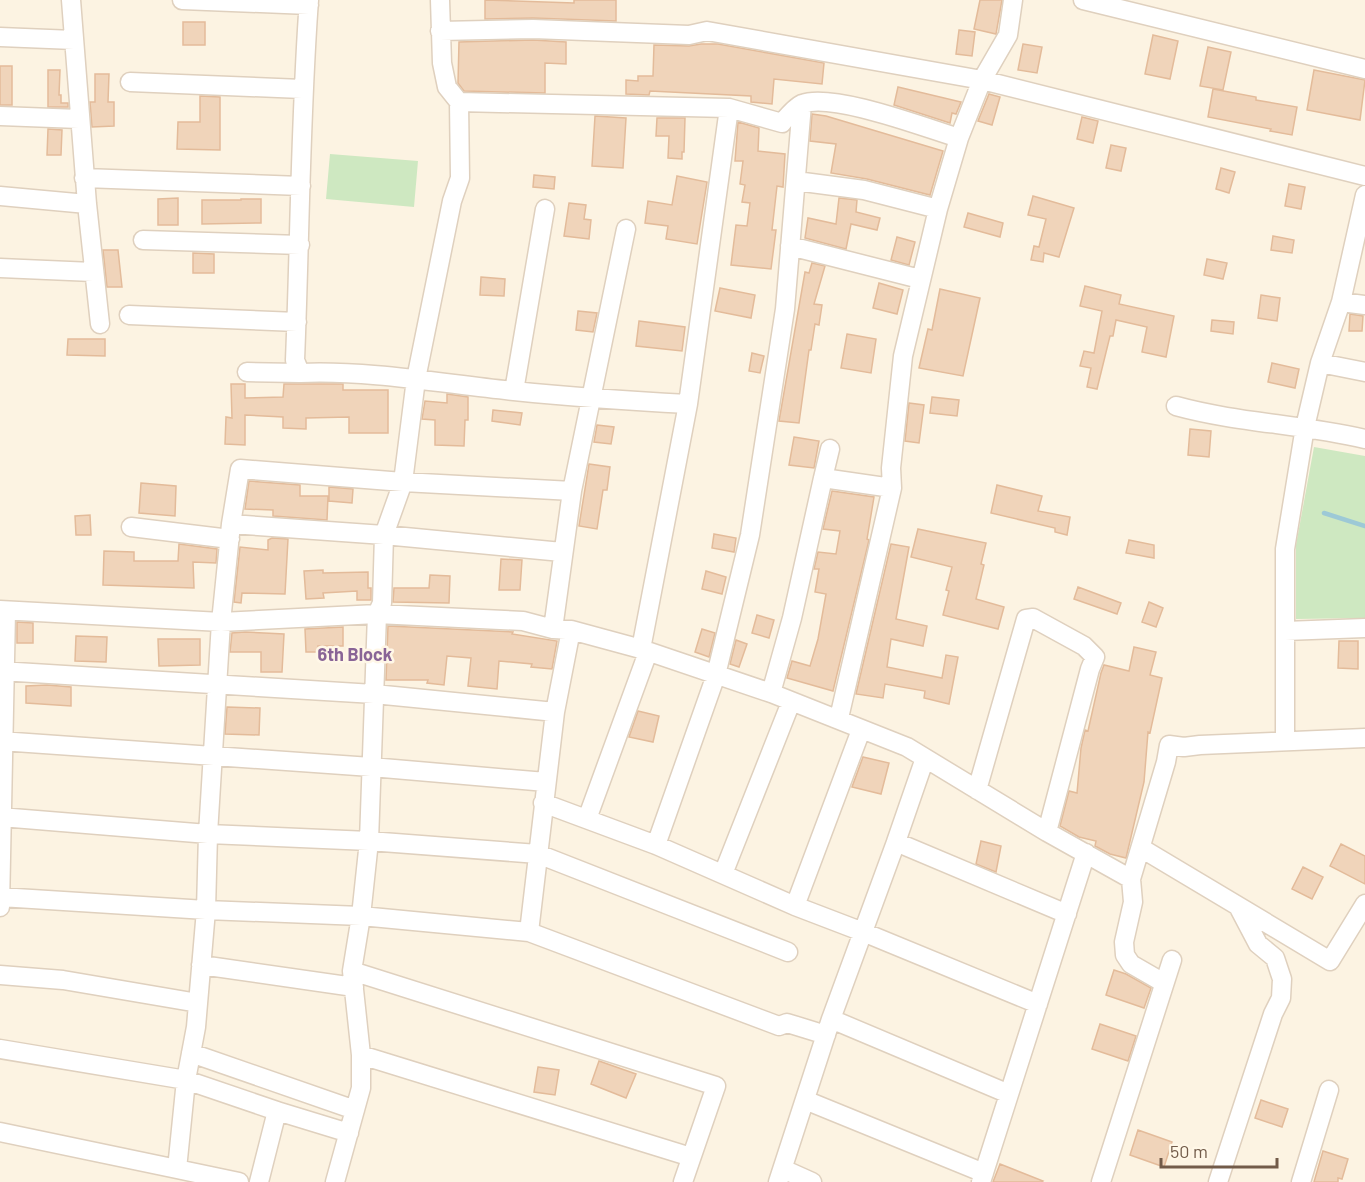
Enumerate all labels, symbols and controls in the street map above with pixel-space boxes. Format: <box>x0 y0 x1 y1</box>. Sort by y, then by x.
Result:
district label: 6th Block <box>318 643 393 665</box>
scale bar <box>1161 1131 1276 1169</box>
text: 50 m <box>1170 1140 1208 1162</box>

